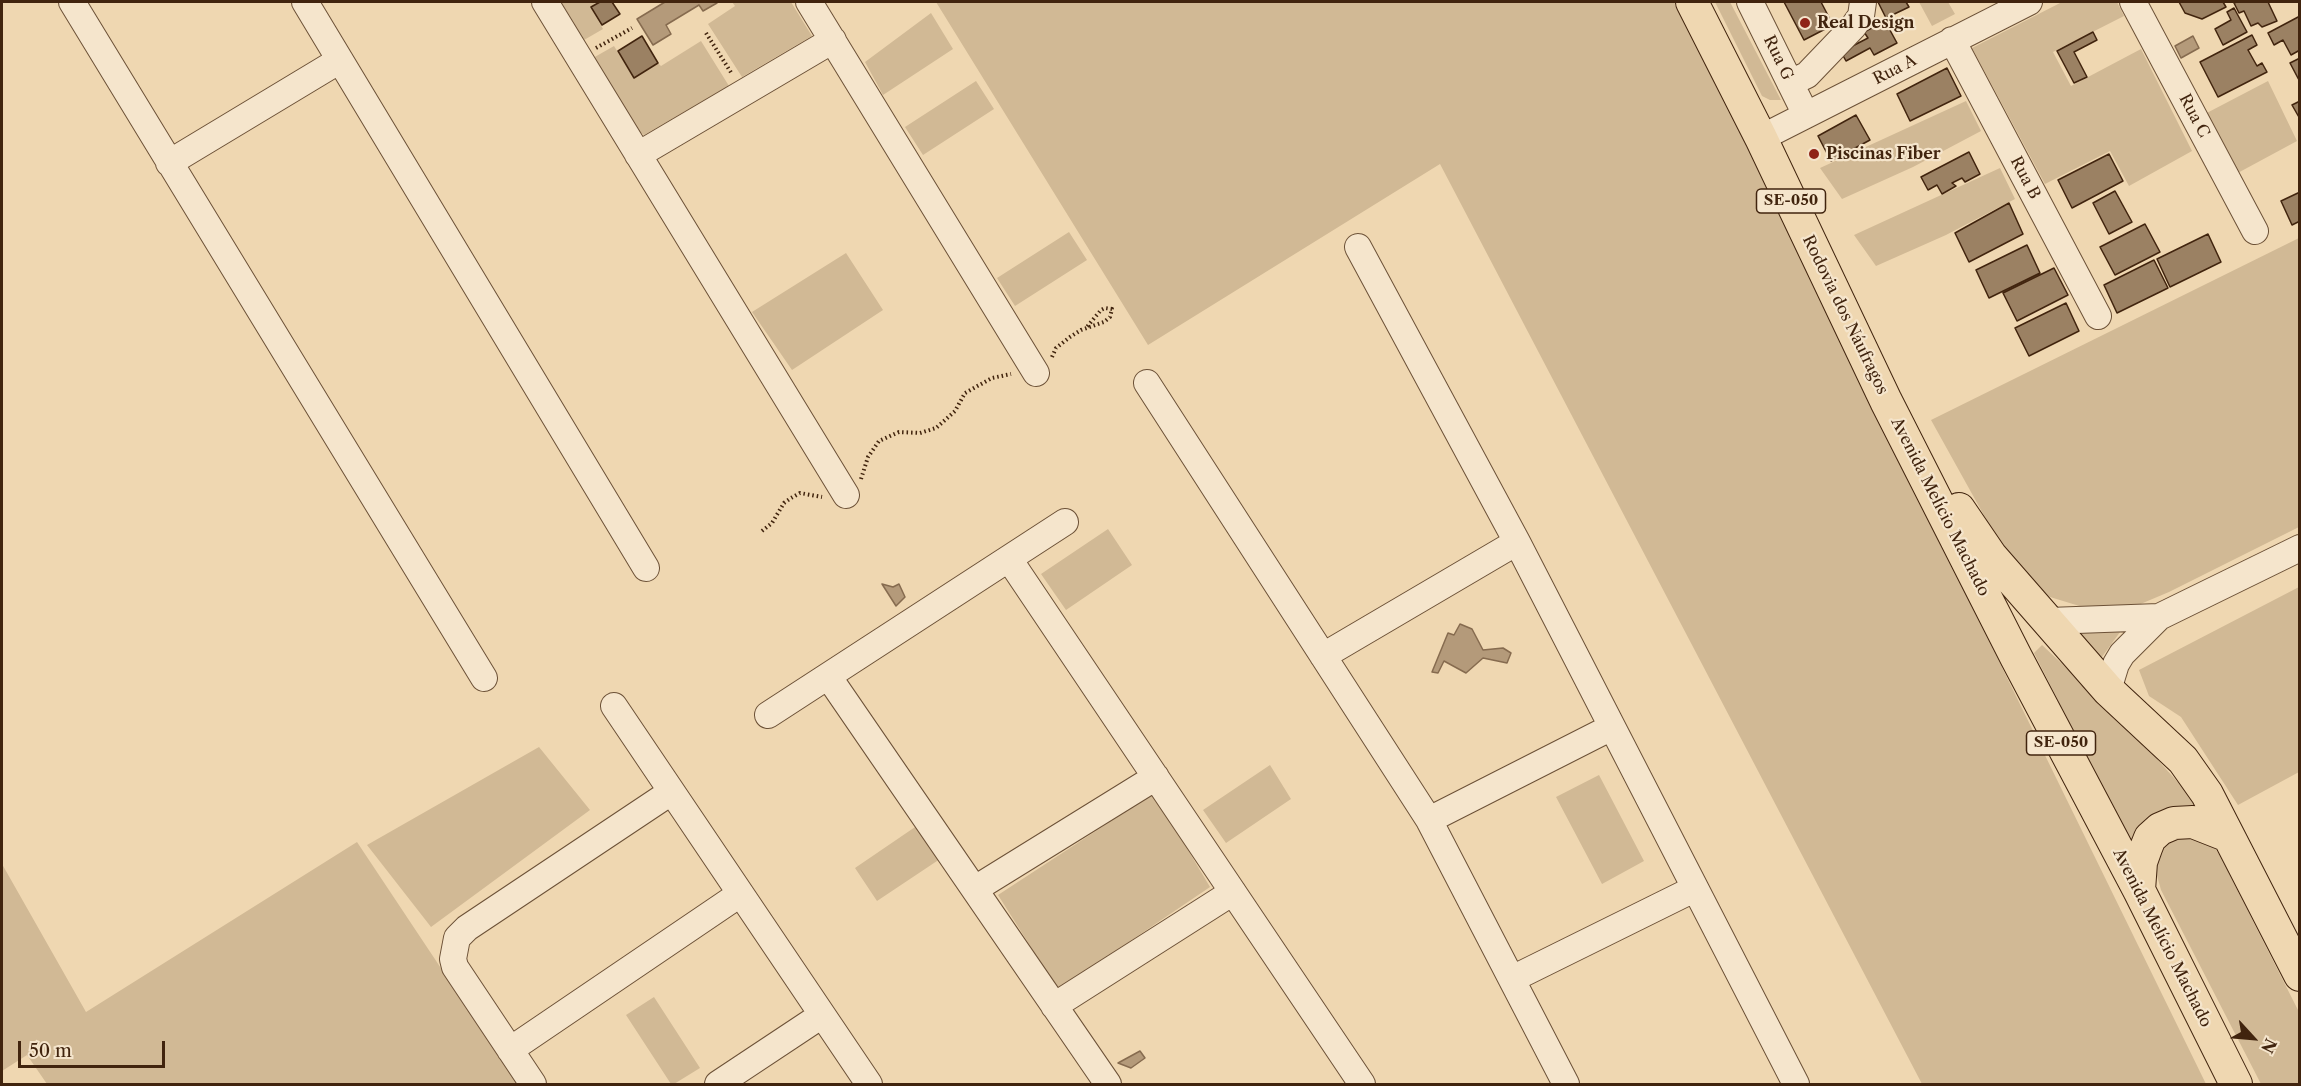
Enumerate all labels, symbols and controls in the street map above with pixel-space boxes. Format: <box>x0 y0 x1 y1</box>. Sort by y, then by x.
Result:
place label: Real Design <box>1817 13 1915 33</box>
marker: Real Design <box>1798 16 1812 30</box>
street label: Rua G <box>1759 33 1797 83</box>
street label: Rua A <box>1870 51 1920 89</box>
street label: Rua C <box>2175 91 2213 141</box>
place label: Piscinas Fiber <box>1826 144 1941 164</box>
marker: Piscinas Fiber <box>1807 147 1821 161</box>
street label: Rua B <box>2006 153 2044 203</box>
road number: SE-050 <box>1756 189 1826 213</box>
street label: Rodovia dos Náufragos <box>1798 232 1892 398</box>
street label: Avenida Melício Machado <box>1887 414 1993 600</box>
road number: SE-050 <box>2026 731 2096 755</box>
street label: Avenida Melício Machado <box>2109 845 2215 1031</box>
north arrow <box>2223 1008 2283 1068</box>
scale bar <box>21 1029 168 1067</box>
text: N <box>2257 1035 2281 1057</box>
text: 50 m <box>29 1040 72 1062</box>

